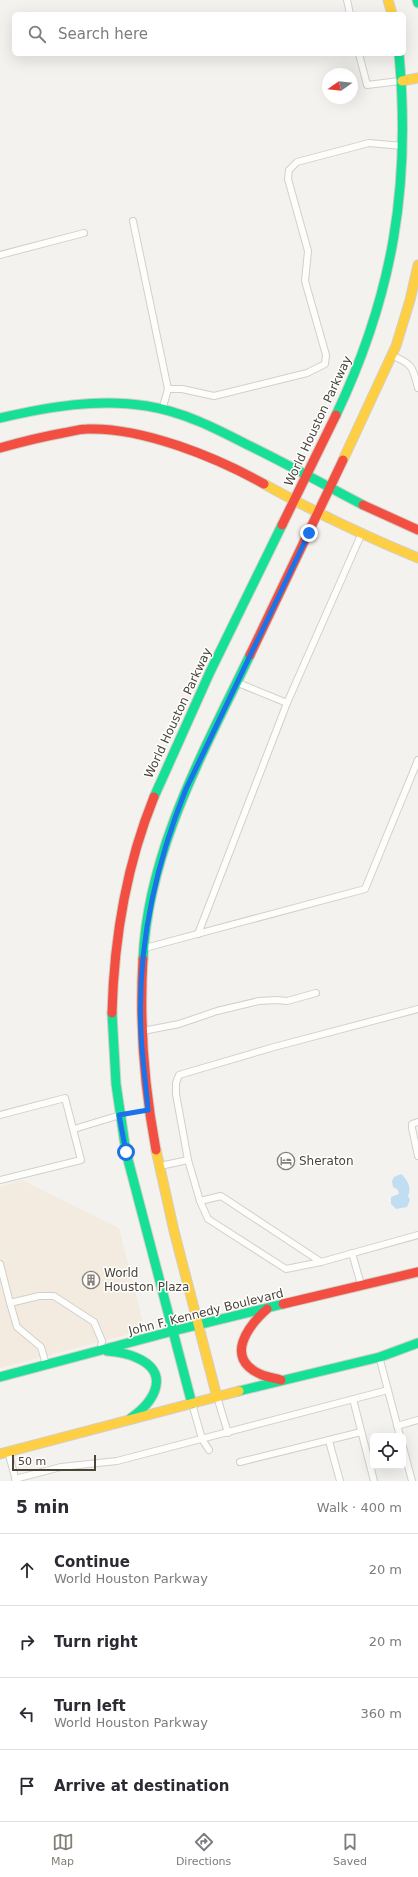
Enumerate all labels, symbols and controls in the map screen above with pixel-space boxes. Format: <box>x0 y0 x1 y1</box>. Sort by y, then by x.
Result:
search box <box>12 12 406 56</box>
icon: search <box>26 23 48 45</box>
text: Search here <box>58 25 148 43</box>
north arrow <box>322 68 358 104</box>
street label: World Houston Parkway <box>282 354 354 488</box>
route end <box>300 524 318 542</box>
street label: World Houston Parkway <box>142 646 214 780</box>
route start <box>117 1143 135 1161</box>
hotel icon: Sheraton <box>276 1151 296 1171</box>
place label: Sheraton <box>299 1154 354 1168</box>
place label: World Houston Plaza <box>104 1266 189 1294</box>
building icon: World Houston Plaza <box>81 1270 101 1290</box>
street label: John F. Kennedy Boulevard <box>126 1286 285 1338</box>
map controls <box>370 1433 406 1469</box>
button: locate <box>370 1433 406 1469</box>
scale bar <box>12 1453 96 1472</box>
text: 50 m <box>18 1455 46 1468</box>
text: 5 min <box>16 1497 69 1517</box>
text: Walk · 400 m <box>317 1500 402 1515</box>
text: Continue <box>54 1553 130 1571</box>
icon: ahead <box>16 1559 38 1581</box>
text: 20 m <box>369 1562 402 1577</box>
text: World Houston Parkway <box>54 1571 208 1586</box>
icon: right <box>16 1631 38 1653</box>
text: Turn right <box>54 1633 138 1651</box>
text: 20 m <box>369 1634 402 1649</box>
text: Turn left <box>54 1697 126 1715</box>
icon: left <box>16 1703 38 1725</box>
text: 360 m <box>360 1706 402 1721</box>
text: World Houston Parkway <box>54 1715 208 1730</box>
icon: arrive <box>16 1775 38 1797</box>
text: Arrive at destination <box>54 1777 229 1795</box>
tab: Map <box>51 1831 74 1868</box>
tab: Directions <box>176 1831 231 1868</box>
tab: Saved <box>333 1831 367 1868</box>

